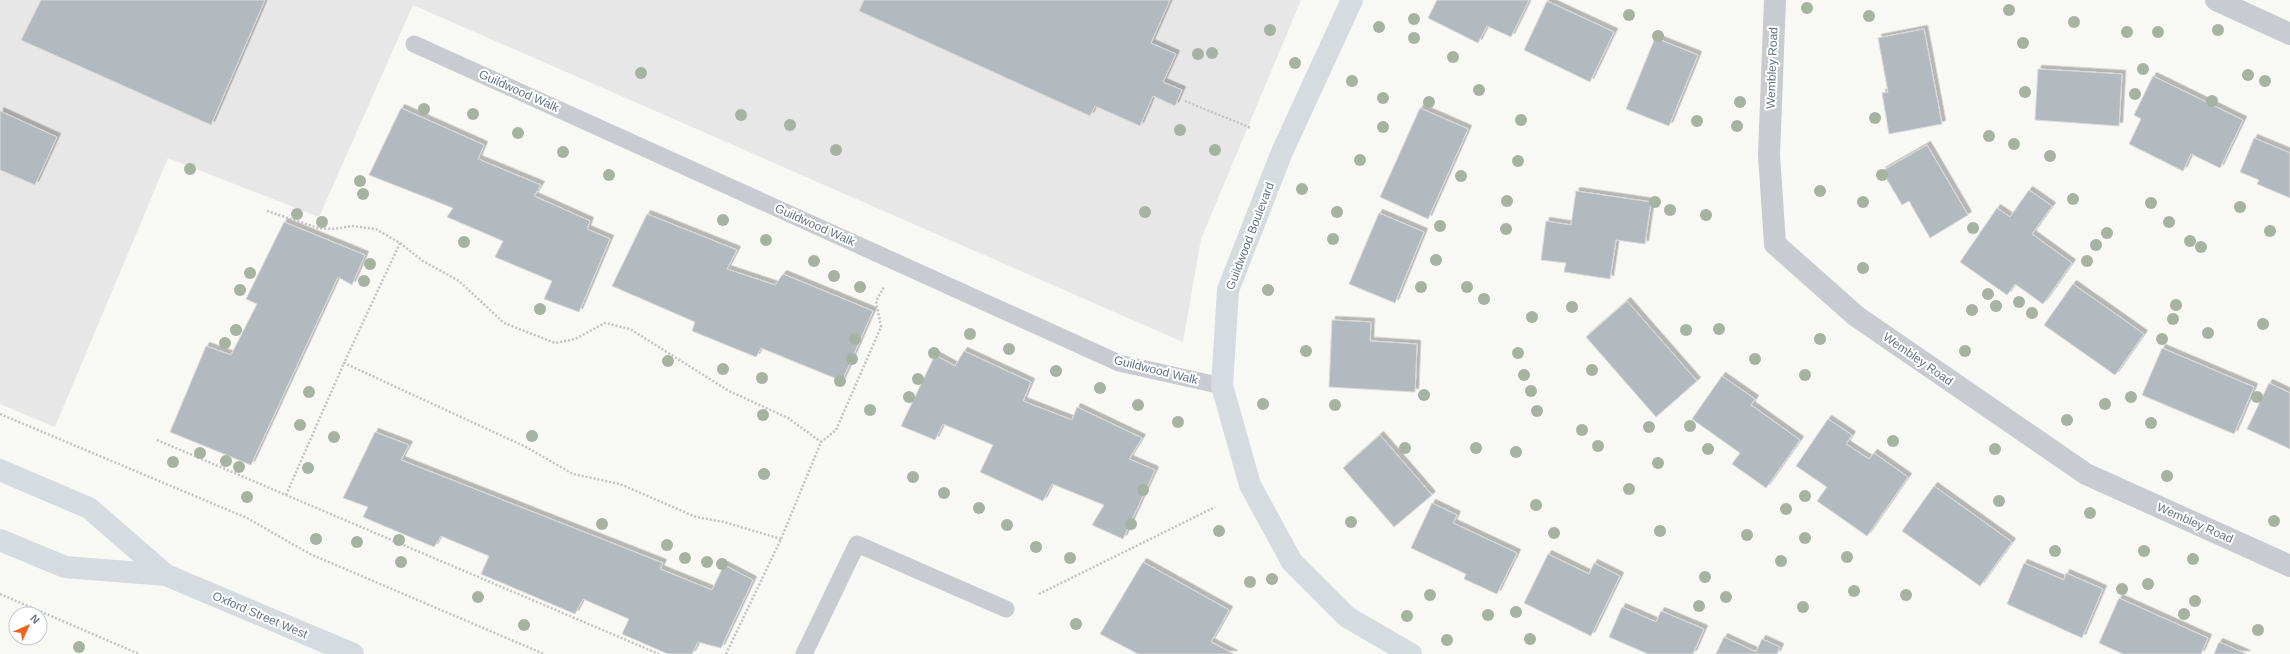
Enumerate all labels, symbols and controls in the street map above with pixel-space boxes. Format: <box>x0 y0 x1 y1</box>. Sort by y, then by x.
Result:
street label: Wembley Road <box>1764 27 1780 109</box>
street label: Guildwood Walk <box>477 67 562 115</box>
street label: Guildwood Boulevard <box>1223 180 1277 292</box>
street label: Guildwood Walk <box>773 201 858 249</box>
street label: Wembley Road <box>1880 330 1956 388</box>
street label: Guildwood Walk <box>1112 353 1201 387</box>
street label: Wembley Road <box>2155 500 2235 546</box>
street label: Oxford Street West <box>210 589 310 642</box>
north arrow <box>8 606 48 646</box>
text: N <box>28 612 42 626</box>

